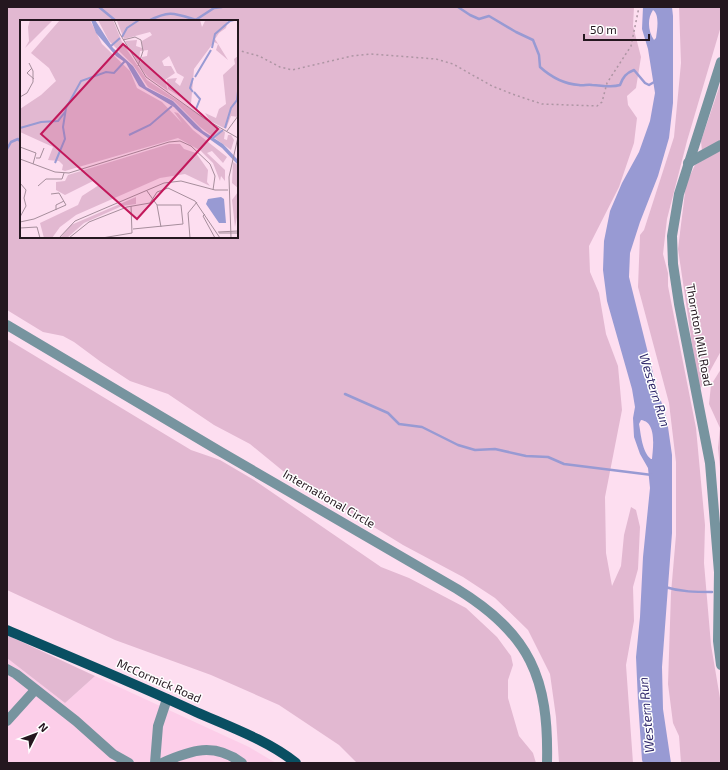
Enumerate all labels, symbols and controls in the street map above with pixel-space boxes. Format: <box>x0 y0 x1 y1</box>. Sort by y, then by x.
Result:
scale bar <box>584 16 649 42</box>
inset map <box>20 20 238 238</box>
text: 50 m <box>590 22 617 36</box>
street label: Thornton Mill Road <box>684 282 716 387</box>
water label: Western Run <box>636 351 674 429</box>
street label: International Circle <box>281 466 378 530</box>
street label: McCormick Road <box>115 655 204 705</box>
water label: Western Run <box>635 676 657 754</box>
north arrow <box>16 714 56 754</box>
text: N <box>36 720 51 734</box>

